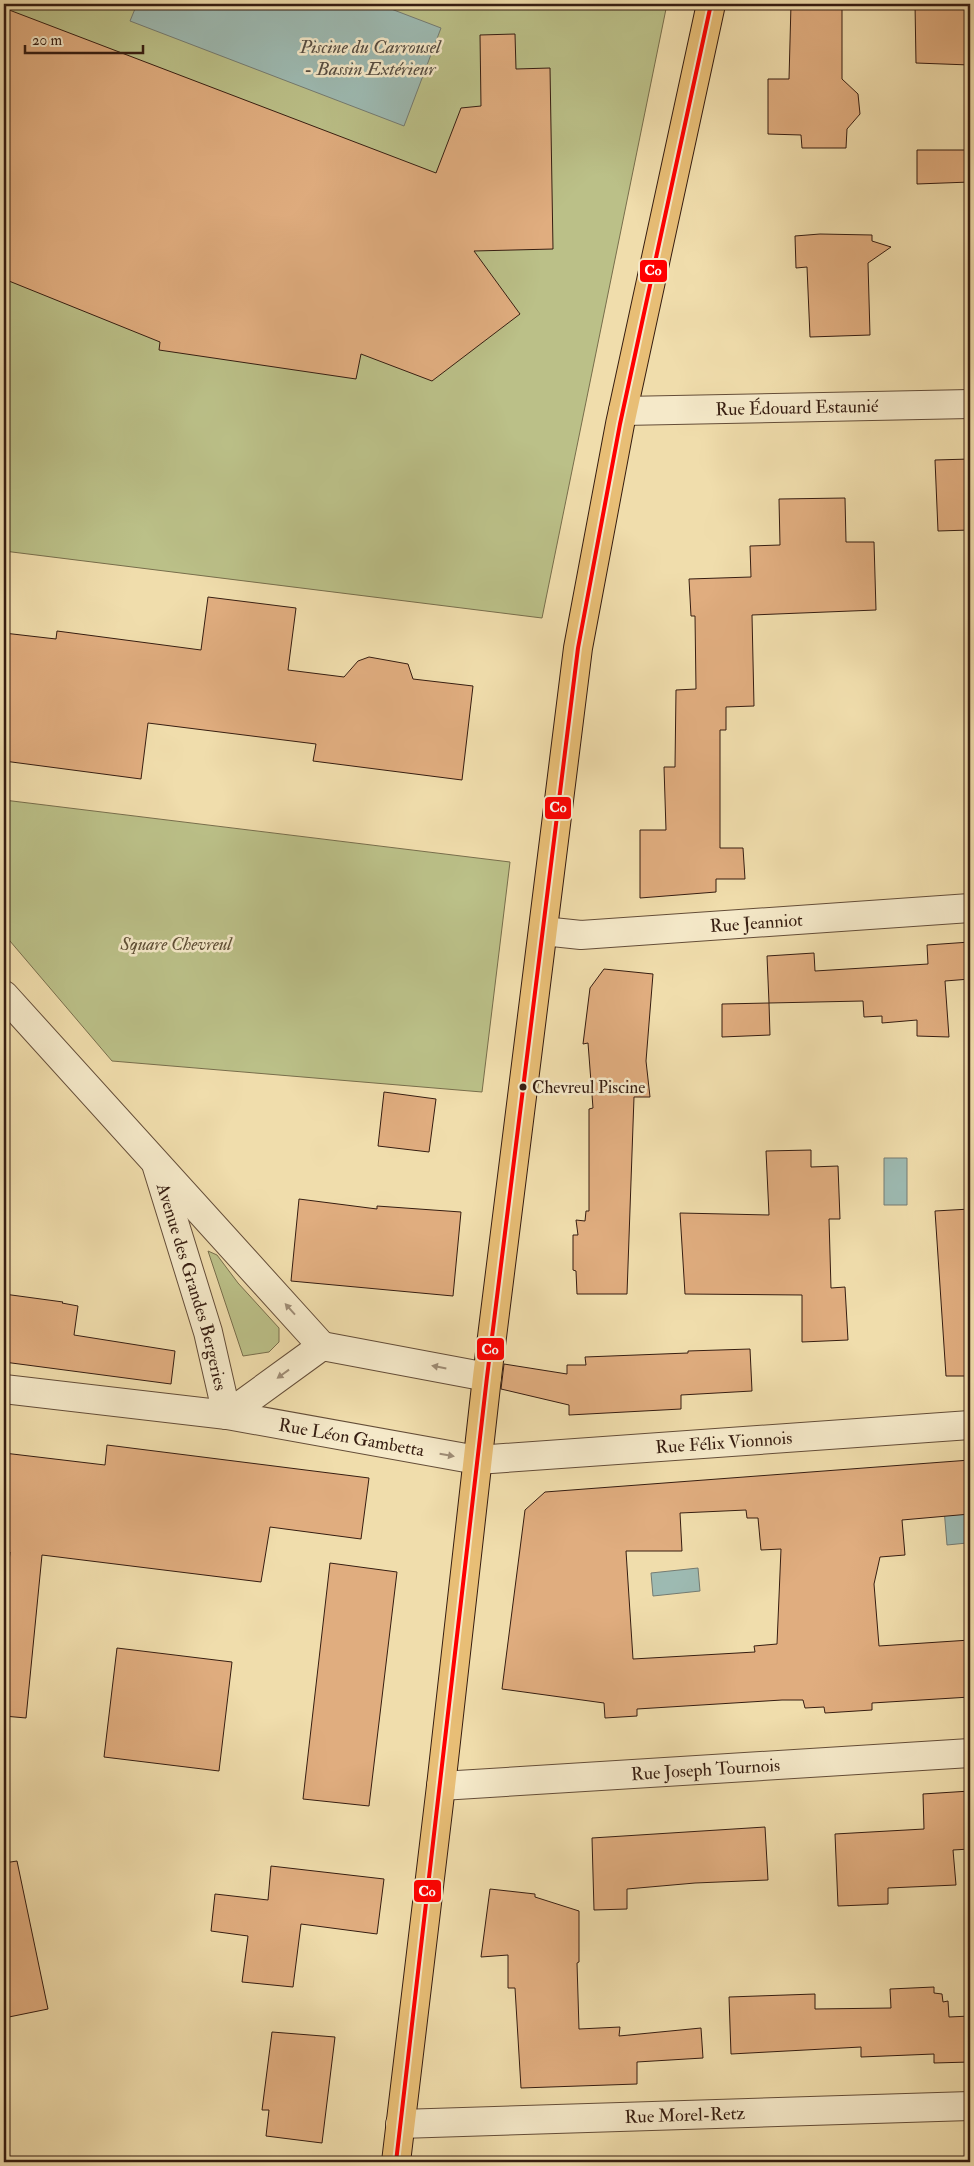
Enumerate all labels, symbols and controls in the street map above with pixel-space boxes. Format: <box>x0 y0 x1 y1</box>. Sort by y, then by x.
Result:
scale bar <box>25 22 142 54</box>
text: 20 m <box>32 31 62 50</box>
water label: Piscine du Carrousel - Bassin Extérieur <box>298 35 442 81</box>
line badge: Co <box>639 259 668 283</box>
text: Co <box>645 262 662 279</box>
street label: Rue Édouard Estaunié <box>715 395 879 421</box>
line badge: Co <box>544 796 572 820</box>
text: Co <box>550 799 567 816</box>
street label: Rue Jeanniot <box>709 909 804 938</box>
park label: Square Chevreul <box>119 933 233 956</box>
place label: Chevreul Piscine <box>532 1077 645 1098</box>
marker: Chevreul Piscine <box>518 1082 528 1092</box>
street label: Avenue des Grandes Bergeries <box>150 1180 232 1393</box>
one-way arrow <box>284 1304 296 1316</box>
line badge: Co <box>476 1337 505 1361</box>
text: Co <box>482 1341 499 1358</box>
one-way arrow <box>430 1363 446 1371</box>
one-way arrow <box>277 1369 290 1380</box>
street label: Rue Léon Gambetta <box>277 1414 427 1462</box>
street label: Rue Félix Vionnois <box>655 1427 793 1459</box>
one-way arrow <box>439 1452 455 1460</box>
street label: Rue Joseph Tournois <box>630 1754 781 1786</box>
line badge: Co <box>413 1879 442 1903</box>
text: Co <box>419 1883 436 1900</box>
street label: Rue Morel-Retz <box>624 2102 746 2129</box>

